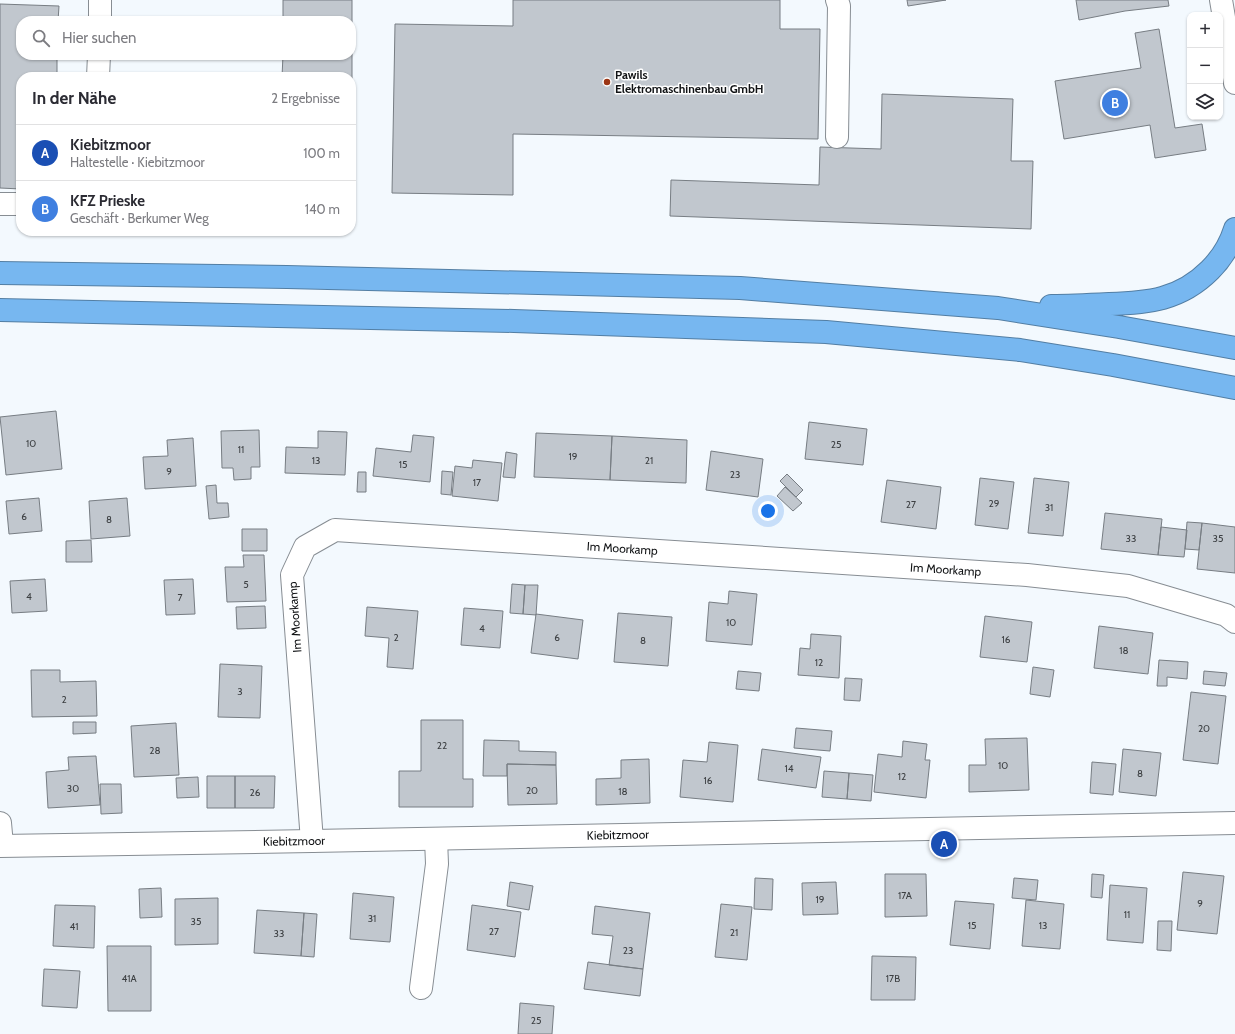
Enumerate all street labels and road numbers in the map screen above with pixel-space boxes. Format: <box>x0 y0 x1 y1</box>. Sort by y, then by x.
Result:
street label: Im Moorkamp <box>586 538 659 558</box>
street label: Im Moorkamp <box>910 559 982 579</box>
street label: Im Moorkamp <box>285 581 304 653</box>
street label: Kiebitzmoor <box>587 826 649 843</box>
street label: Kiebitzmoor <box>263 833 325 849</box>

